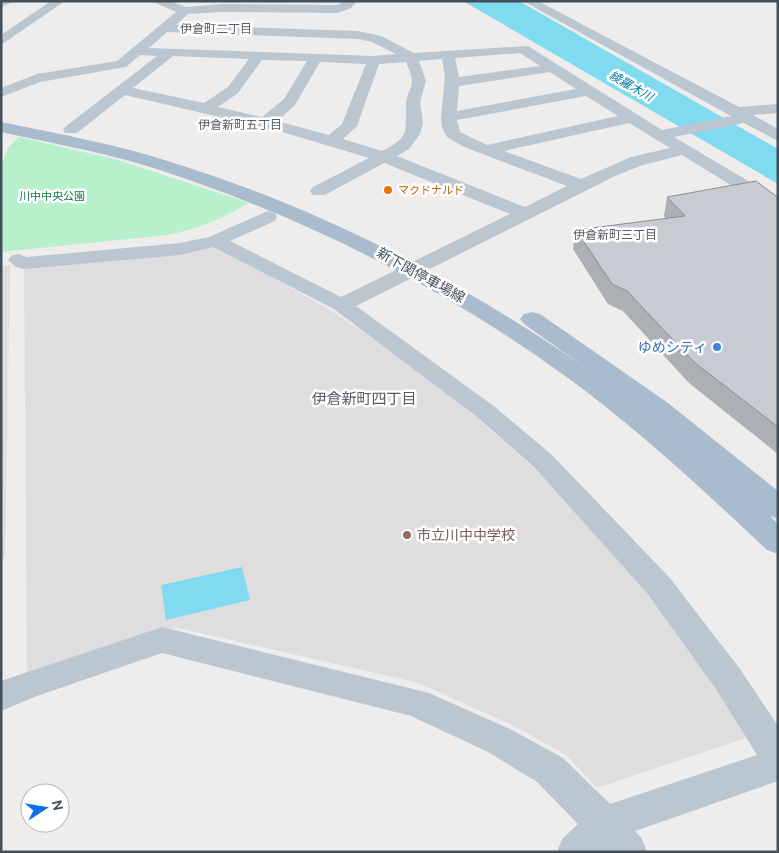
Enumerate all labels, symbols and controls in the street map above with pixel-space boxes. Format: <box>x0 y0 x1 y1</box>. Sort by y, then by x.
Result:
district label: 伊倉町二丁目 <box>180 22 252 35</box>
water label: 綾羅木川 <box>607 68 657 104</box>
district label: 伊倉新町五丁目 <box>198 118 282 131</box>
marker: マクドナルド <box>382 184 394 196</box>
place label: マクドナルド <box>398 184 464 196</box>
park label: 川中中央公園 <box>19 190 85 202</box>
district label: 伊倉新町三丁目 <box>573 228 657 241</box>
street label: 新下関停車場線 <box>374 244 468 306</box>
place label: ゆめシティ <box>638 339 707 355</box>
marker: ゆめシティ <box>711 341 723 353</box>
district label: 伊倉新町四丁目 <box>311 390 417 407</box>
place label: 市立川中中学校 <box>417 527 515 543</box>
marker: 市立川中中学校 <box>401 529 413 541</box>
north arrow <box>20 783 70 833</box>
text: N <box>49 799 67 812</box>

